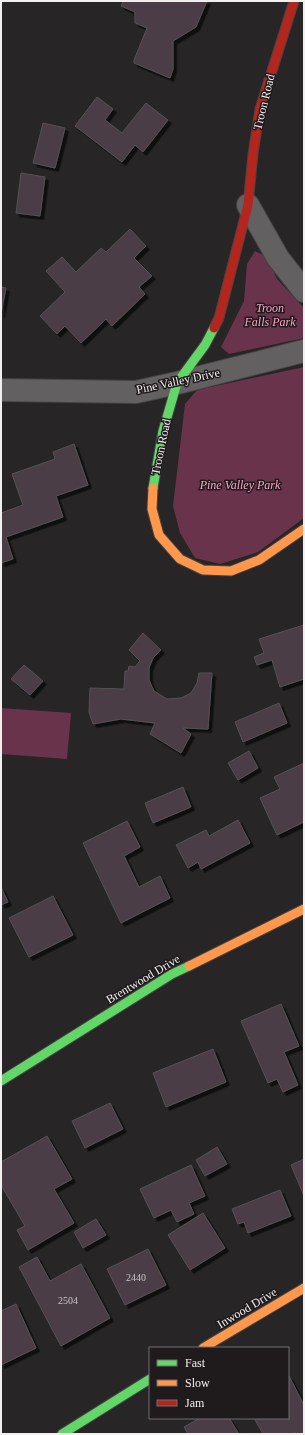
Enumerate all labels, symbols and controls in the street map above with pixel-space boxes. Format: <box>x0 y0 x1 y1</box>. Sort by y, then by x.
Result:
street label: Troon Road <box>250 73 278 131</box>
park label: Troon Falls Park <box>244 301 296 329</box>
street label: Pine Valley Drive <box>135 365 221 397</box>
street label: Troon Road <box>148 418 174 476</box>
park label: Pine Valley Park <box>199 478 281 492</box>
street label: Brentwood Drive <box>104 951 182 1007</box>
house number: 2440 <box>126 1272 146 1283</box>
street label: Inwood Drive <box>215 1285 279 1331</box>
house number: 2504 <box>58 1295 78 1306</box>
legend <box>149 1347 289 1419</box>
text: Fast <box>185 1356 206 1370</box>
text: Slow <box>185 1376 210 1390</box>
text: Jam <box>185 1396 205 1410</box>

